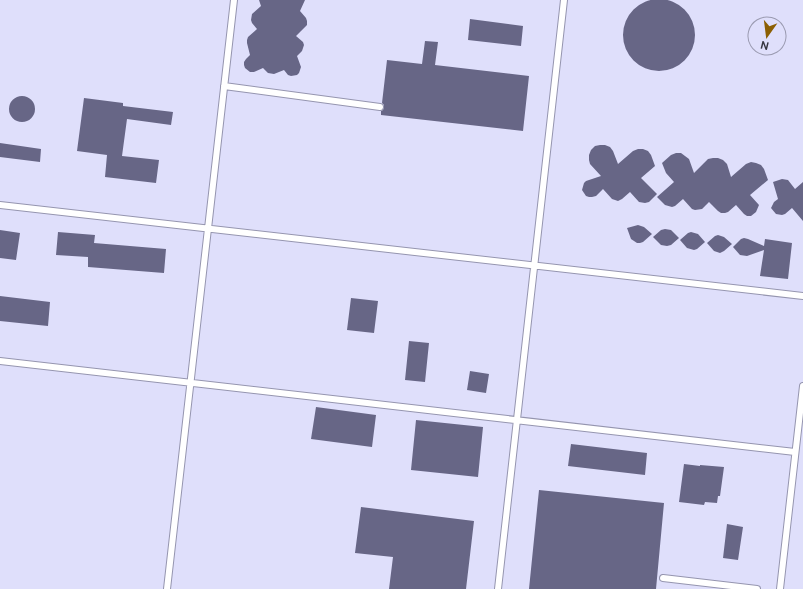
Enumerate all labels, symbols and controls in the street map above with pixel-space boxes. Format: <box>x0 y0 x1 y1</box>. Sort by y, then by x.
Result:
north arrow <box>747 16 787 56</box>
text: N <box>759 38 770 53</box>

